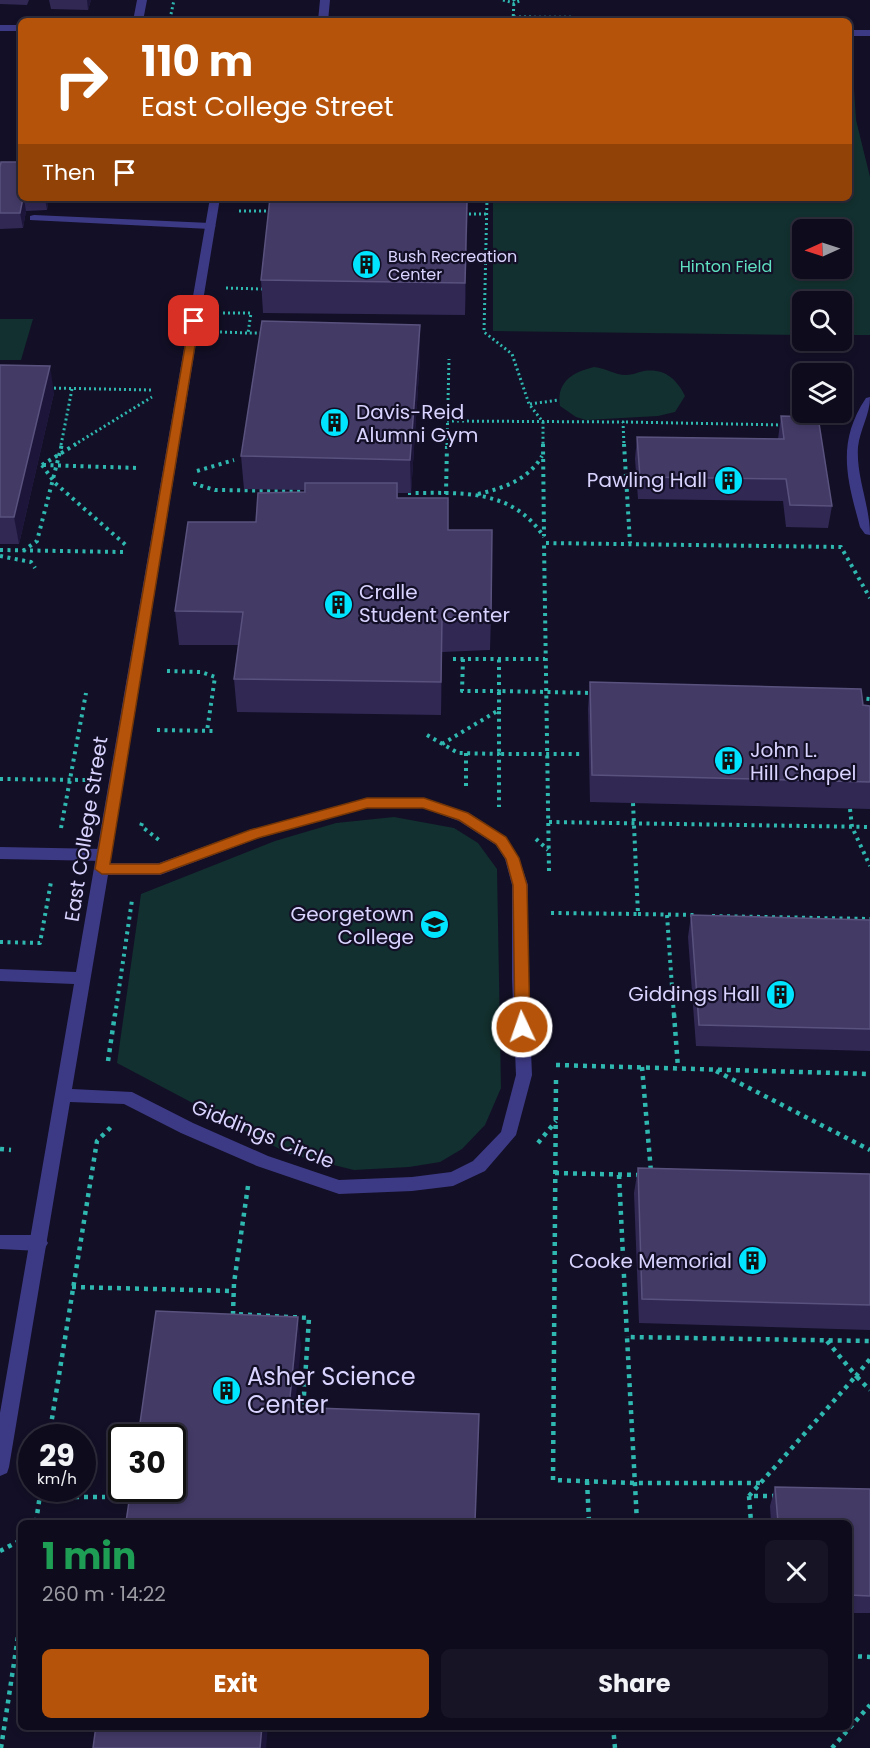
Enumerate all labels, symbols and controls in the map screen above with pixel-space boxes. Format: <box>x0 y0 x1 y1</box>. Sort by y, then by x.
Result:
text: 110 m <box>141 32 253 91</box>
icon: right <box>42 42 120 120</box>
text: East College Street <box>141 88 394 125</box>
icon: arrive <box>108 156 141 189</box>
text: Then <box>42 157 96 188</box>
north arrow <box>792 219 852 279</box>
map controls <box>792 219 852 423</box>
place label: Bush Recreation Center <box>388 245 517 286</box>
building icon: Bush Recreation Center <box>351 249 383 281</box>
park label: Hinton Field <box>680 255 772 278</box>
button: search <box>792 291 852 351</box>
pin <box>168 295 219 346</box>
icon: arrive <box>177 304 210 337</box>
button: layers <box>792 363 852 423</box>
place label: Davis-Reid Alumni Gym <box>356 398 478 449</box>
building icon: Davis-Reid Alumni Gym <box>319 407 351 439</box>
building icon: Pawling Hall <box>712 464 744 496</box>
place label: Pawling Hall <box>587 466 707 494</box>
place label: Cralle Student Center <box>359 578 510 629</box>
building icon: Cralle Student Center <box>322 588 354 620</box>
street label: East College Street <box>58 734 114 924</box>
place label: John L. Hill Chapel <box>750 736 857 787</box>
building icon: John L. Hill Chapel <box>713 745 745 777</box>
place label: Georgetown College <box>291 900 414 951</box>
school or university icon: Georgetown College <box>419 909 451 941</box>
building icon: Giddings Hall <box>765 978 797 1010</box>
place label: Giddings Hall <box>628 980 760 1008</box>
position arrow <box>490 995 554 1059</box>
street label: Giddings Circle <box>187 1093 339 1175</box>
building icon: Cooke Memorial <box>737 1245 769 1277</box>
place label: Cooke Memorial <box>569 1247 732 1275</box>
place label: Asher Science Center <box>247 1360 416 1421</box>
building icon: Asher Science Center <box>210 1375 242 1407</box>
speed limit sign: 30 <box>108 1424 186 1502</box>
text: 29 <box>39 1434 75 1477</box>
text: km/h <box>37 1468 77 1489</box>
text: 1 min <box>42 1531 136 1582</box>
button: close <box>765 1540 828 1603</box>
text: 260 m · 14:22 <box>42 1580 166 1608</box>
button: Exit <box>42 1649 429 1718</box>
button: Share <box>441 1649 828 1718</box>

